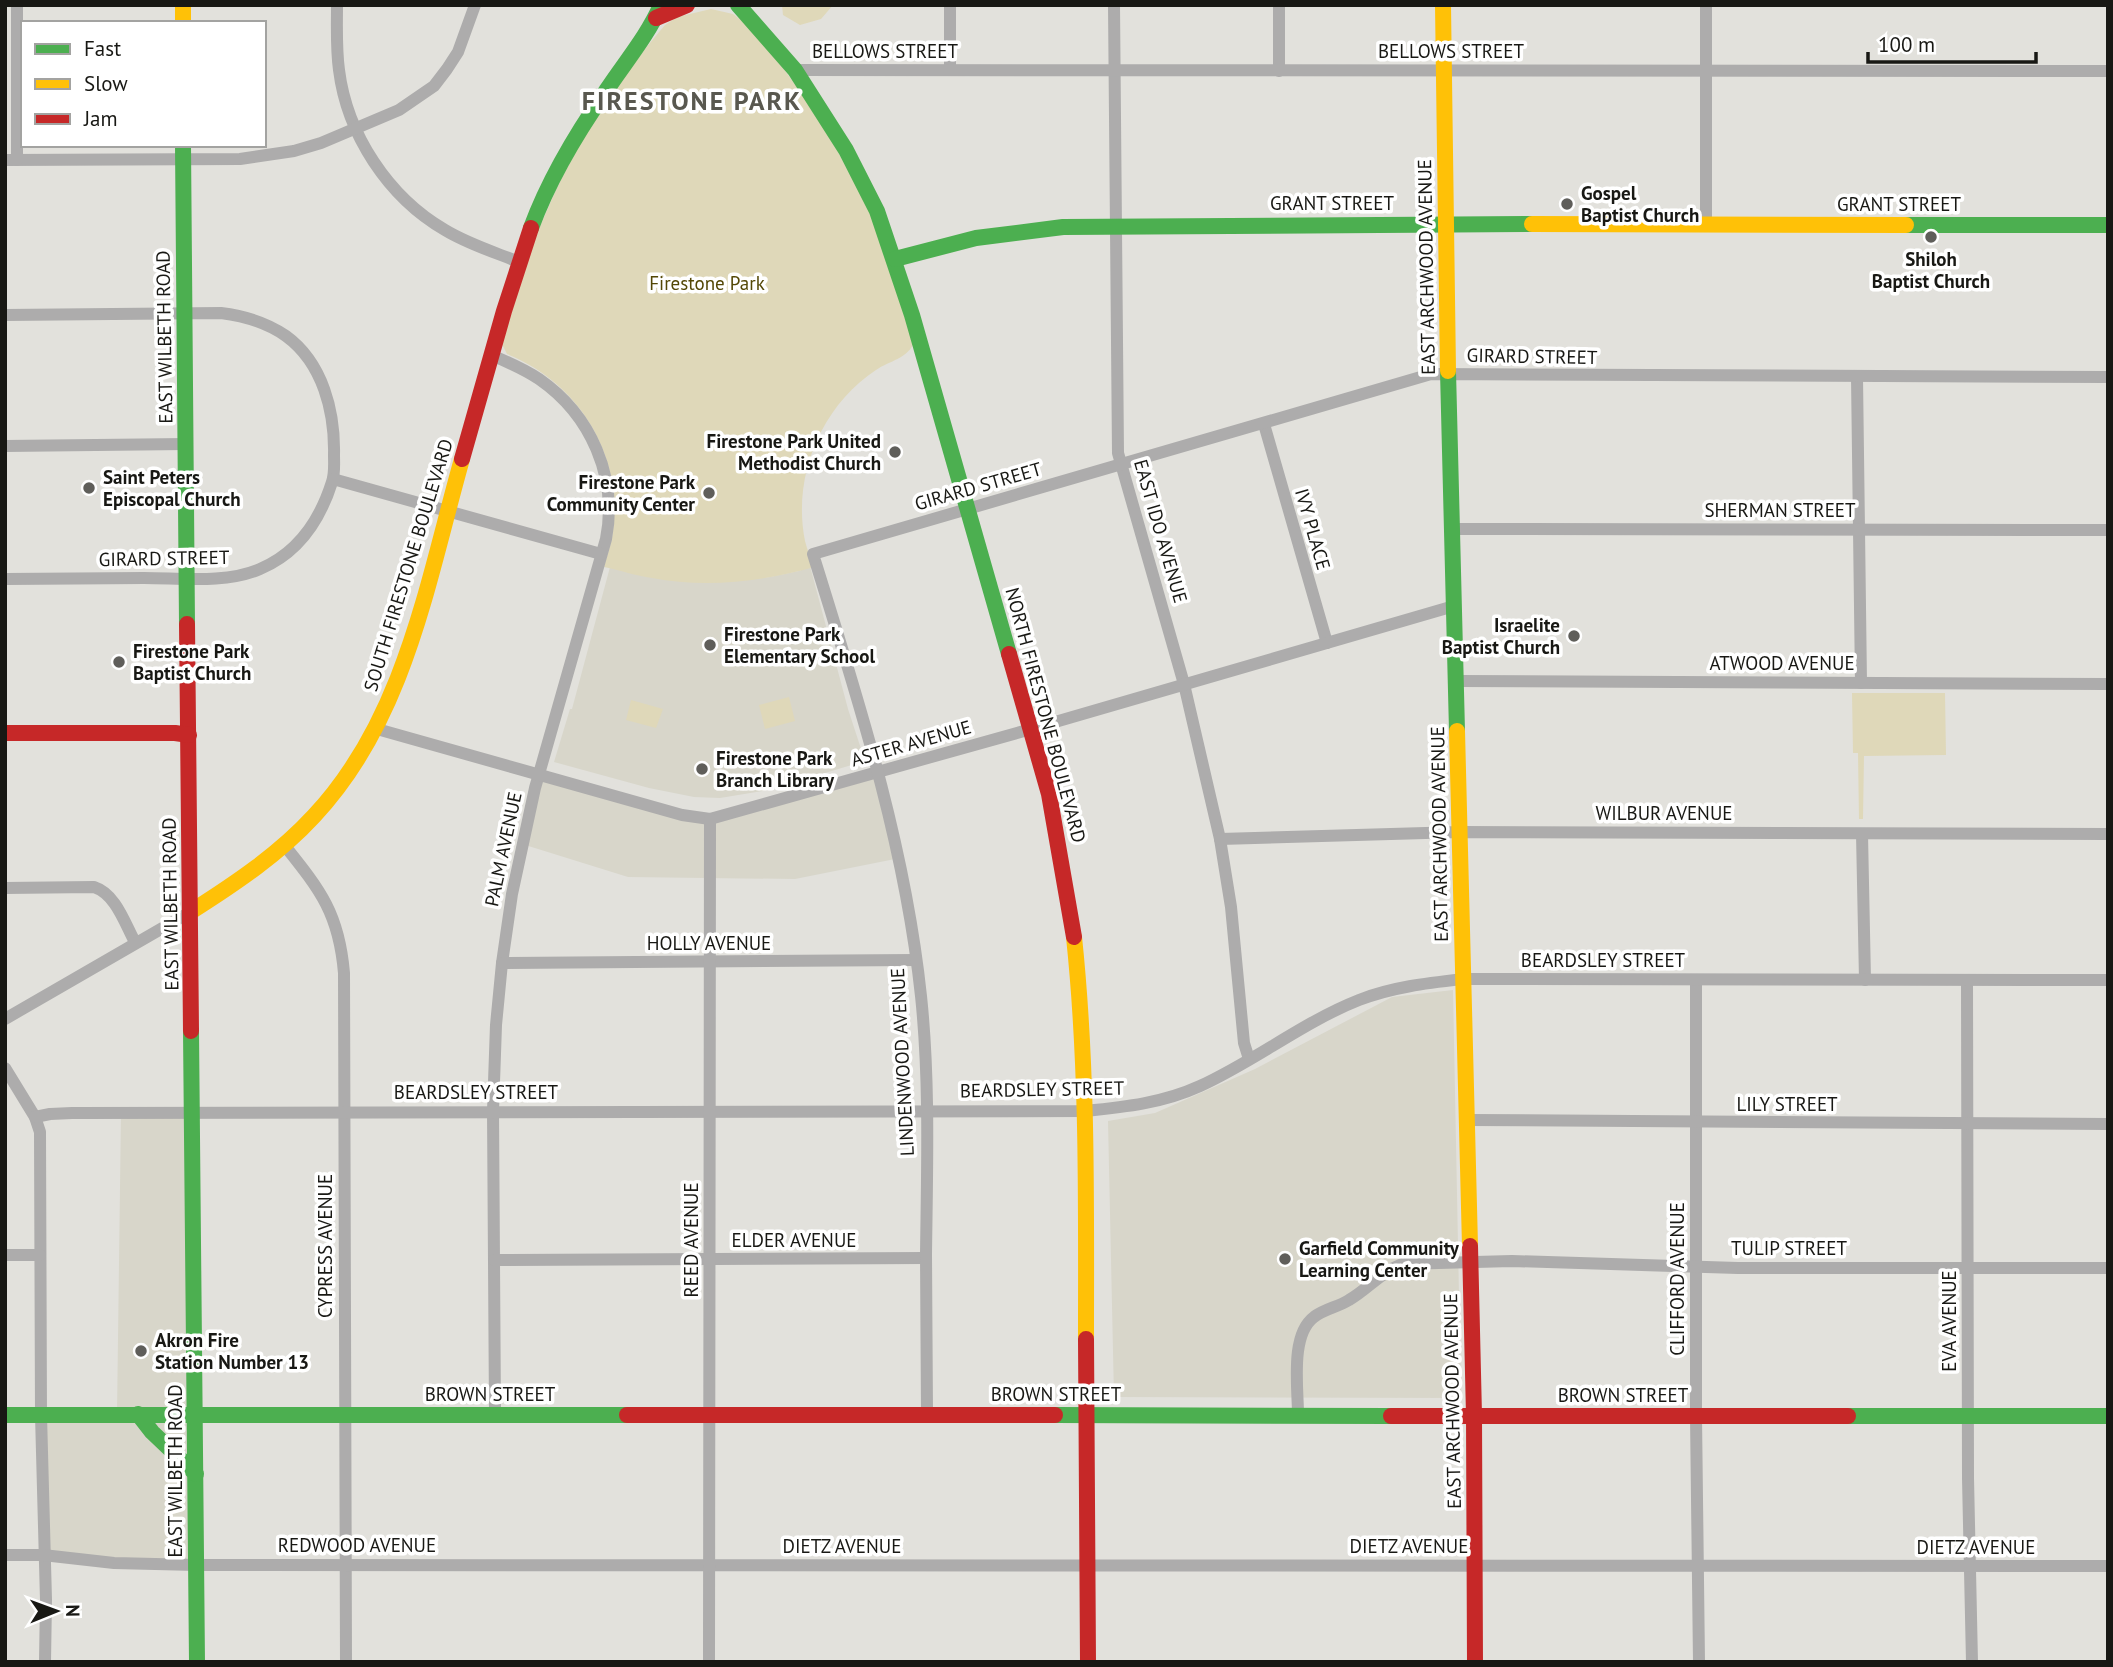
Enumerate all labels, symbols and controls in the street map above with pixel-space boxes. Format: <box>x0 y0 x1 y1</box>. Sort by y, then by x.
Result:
legend <box>21 21 266 147</box>
scale bar <box>1868 21 2036 65</box>
text: 100 m <box>1878 31 1935 58</box>
text: Fast <box>84 35 121 62</box>
street label: BELLOWS STREET <box>812 39 958 63</box>
street label: BELLOWS STREET <box>1378 39 1524 63</box>
text: Slow <box>84 70 128 97</box>
district label: FIRESTONE PARK <box>582 84 802 117</box>
text: Jam <box>83 105 118 132</box>
street label: EAST ARCHWOOD AVENUE <box>1412 159 1440 375</box>
place label: Gospel Baptist Church <box>1581 181 1699 227</box>
street label: GRANT STREET <box>1270 191 1394 215</box>
street label: GRANT STREET <box>1837 192 1961 216</box>
marker: Gospel Baptist Church <box>1559 196 1575 212</box>
marker: Shiloh Baptist Church <box>1923 229 1939 245</box>
place label: Shiloh Baptist Church <box>1872 247 1990 293</box>
street label: EAST WILBETH ROAD <box>150 250 178 424</box>
park label: Firestone Park <box>649 271 765 295</box>
street label: GIRARD STREET <box>1466 343 1598 369</box>
place label: Firestone Park United Methodist Church <box>707 429 881 475</box>
street label: SOUTH FIRESTONE BOULEVARD <box>358 436 458 694</box>
marker: Firestone Park United Methodist Church <box>887 444 903 460</box>
street label: GIRARD STREET <box>912 456 1045 516</box>
street label: EAST IDO AVENUE <box>1129 456 1193 606</box>
place label: Saint Peters Episcopal Church <box>103 465 241 511</box>
place label: Firestone Park Community Center <box>547 470 696 516</box>
marker: Saint Peters Episcopal Church <box>81 480 97 496</box>
marker: Firestone Park Community Center <box>701 485 717 501</box>
street label: IVY PLACE <box>1290 485 1336 573</box>
street label: SHERMAN STREET <box>1704 498 1856 522</box>
street label: GIRARD STREET <box>98 545 230 571</box>
street label: NORTH FIRESTONE BOULEVARD <box>1000 585 1092 845</box>
place label: Israelite Baptist Church <box>1442 613 1560 659</box>
place label: Firestone Park Elementary School <box>724 622 875 668</box>
marker: Israelite Baptist Church <box>1566 628 1582 644</box>
marker: Firestone Park Elementary School <box>702 637 718 653</box>
place label: Firestone Park Baptist Church <box>133 639 251 685</box>
street label: ATWOOD AVENUE <box>1709 651 1855 675</box>
marker: Firestone Park Baptist Church <box>111 654 127 670</box>
street label: ASTER AVENUE <box>848 714 974 772</box>
street label: EAST ARCHWOOD AVENUE <box>1425 726 1453 942</box>
place label: Firestone Park Branch Library <box>716 746 835 792</box>
marker: Firestone Park Branch Library <box>694 761 710 777</box>
street label: PALM AVENUE <box>479 790 527 908</box>
street label: WILBUR AVENUE <box>1596 801 1732 825</box>
street label: EAST WILBETH ROAD <box>156 817 184 991</box>
street label: HOLLY AVENUE <box>647 931 771 955</box>
street label: BEARDSLEY STREET <box>1521 948 1686 972</box>
street label: LINDENWOOD AVENUE <box>885 967 919 1157</box>
street label: BEARDSLEY STREET <box>960 1076 1125 1102</box>
street label: BEARDSLEY STREET <box>394 1080 559 1104</box>
street label: LILY STREET <box>1736 1092 1838 1116</box>
street label: CYPRESS AVENUE <box>313 1174 337 1318</box>
street label: REED AVENUE <box>679 1182 703 1298</box>
street label: CLIFFORD AVENUE <box>1665 1202 1689 1356</box>
street label: ELDER AVENUE <box>732 1228 856 1252</box>
place label: Garfield Community Learning Center <box>1299 1236 1460 1282</box>
street label: TULIP STREET <box>1731 1236 1847 1260</box>
marker: Garfield Community Learning Center <box>1277 1251 1293 1267</box>
street label: EVA AVENUE <box>1937 1270 1961 1372</box>
street label: EAST ARCHWOOD AVENUE <box>1438 1293 1466 1509</box>
place label: Akron Fire Station Number 13 <box>155 1328 309 1374</box>
marker: Akron Fire Station Number 13 <box>133 1343 149 1359</box>
street label: BROWN STREET <box>425 1382 556 1406</box>
street label: BROWN STREET <box>991 1382 1122 1406</box>
street label: BROWN STREET <box>1558 1383 1689 1407</box>
street label: EAST WILBETH ROAD <box>163 1384 187 1558</box>
street label: REDWOOD AVENUE <box>278 1533 436 1557</box>
street label: DIETZ AVENUE <box>783 1534 901 1558</box>
street label: DIETZ AVENUE <box>1350 1534 1468 1558</box>
street label: DIETZ AVENUE <box>1917 1535 2035 1559</box>
north arrow <box>21 1576 91 1646</box>
text: N <box>61 1604 85 1617</box>

